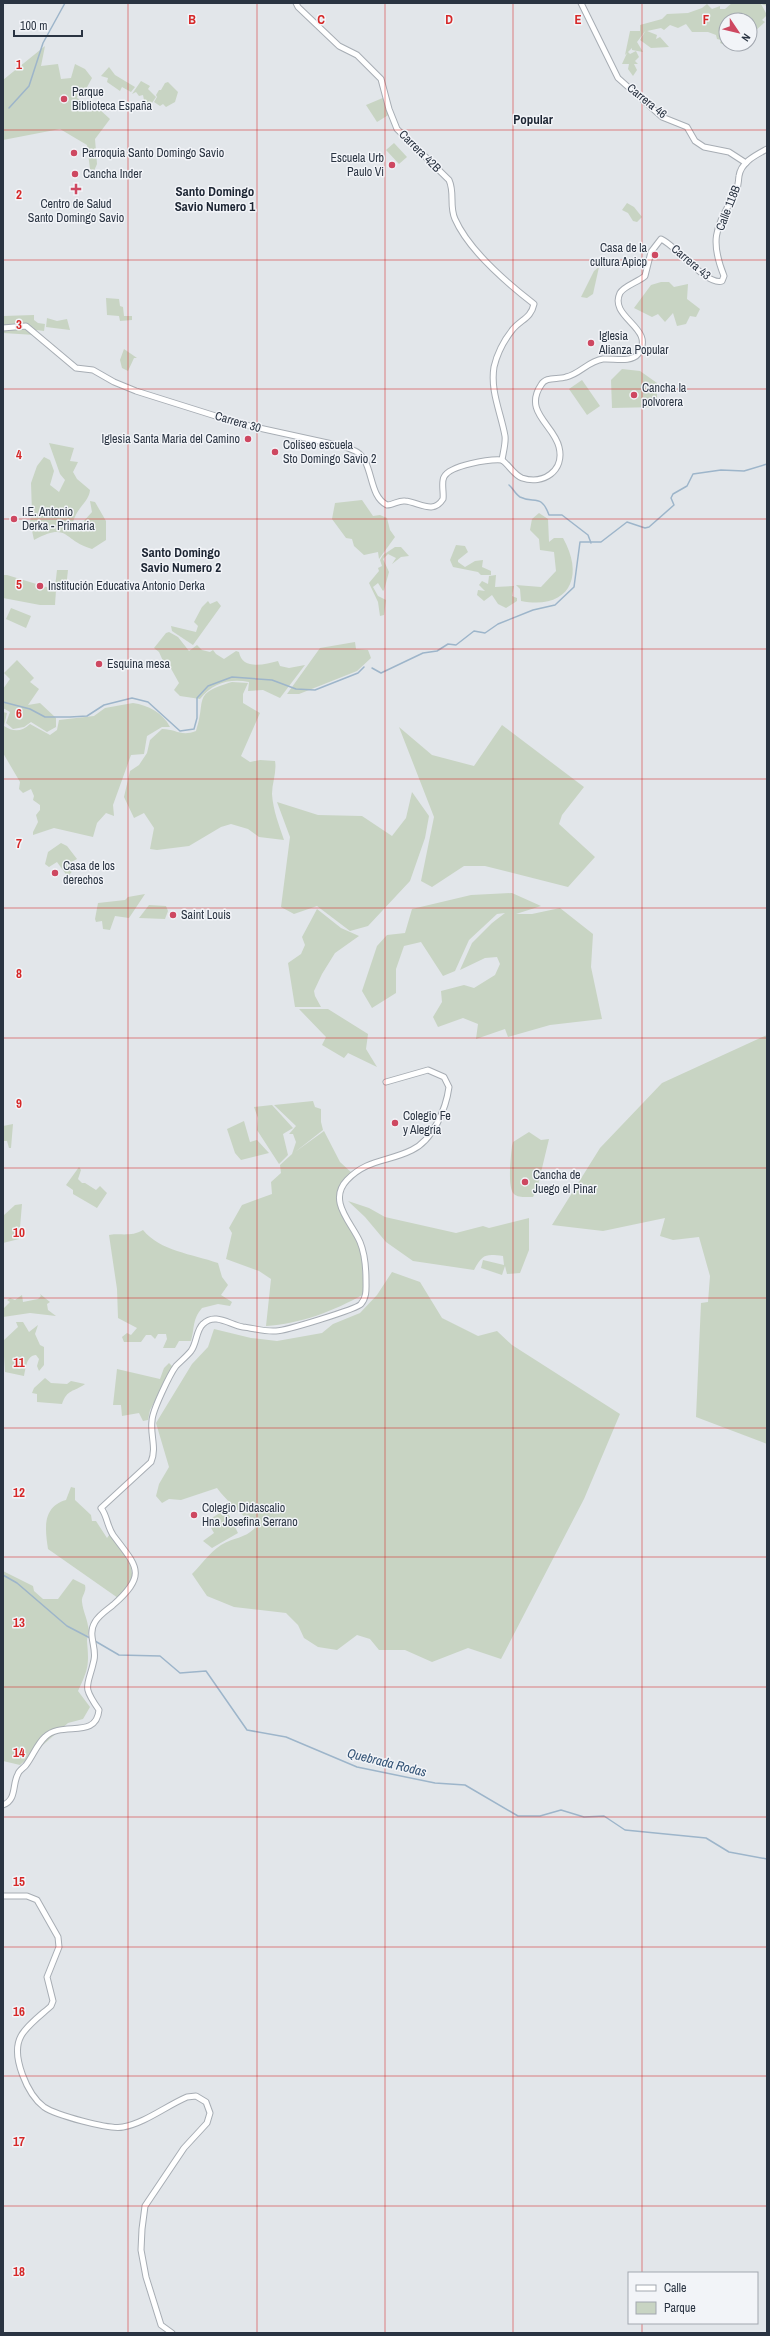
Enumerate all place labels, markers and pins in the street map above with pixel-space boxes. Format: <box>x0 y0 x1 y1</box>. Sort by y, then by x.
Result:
place label: Parque Biblioteca España <box>72 84 152 114</box>
marker: Parque Biblioteca España <box>59 94 69 104</box>
place label: Parroquia Santo Domingo Savio <box>82 145 224 161</box>
marker: Parroquia Santo Domingo Savio <box>69 148 79 158</box>
place label: Escuela Urb Paulo Vi <box>330 150 384 180</box>
marker: Escuela Urb Paulo Vi <box>387 160 397 170</box>
place label: Cancha Inder <box>83 166 143 182</box>
marker: Cancha Inder <box>70 169 80 179</box>
marker: Centro de Salud Santo Domingo Savio <box>70 183 82 195</box>
place label: Centro de Salud Santo Domingo Savio <box>28 196 124 226</box>
place label: Casa de la cultura Apicp <box>590 240 648 270</box>
marker: Casa de la cultura Apicp <box>650 250 660 260</box>
place label: Iglesia Alianza Popular <box>598 328 669 358</box>
marker: Iglesia Alianza Popular <box>586 338 596 348</box>
place label: Cancha la polvorera <box>642 380 687 410</box>
marker: Cancha la polvorera <box>629 390 639 400</box>
place label: Iglesia Santa Maria del Camino <box>102 431 240 447</box>
marker: Iglesia Santa Maria del Camino <box>243 434 253 444</box>
place label: Coliseo escuela Sto Domingo Savio 2 <box>283 437 377 467</box>
marker: Coliseo escuela Sto Domingo Savio 2 <box>270 447 280 457</box>
place label: I.E. Antonio Derka - Primaria <box>22 504 95 534</box>
marker: I.E. Antonio Derka - Primaria <box>9 514 19 524</box>
place label: Institución Educativa Antonio Derka <box>48 578 206 594</box>
marker: Institución Educativa Antonio Derka <box>35 581 45 591</box>
place label: Esquina mesa <box>107 656 170 672</box>
marker: Esquina mesa <box>94 659 104 669</box>
place label: Casa de los derechos <box>63 858 115 888</box>
marker: Casa de los derechos <box>50 868 60 878</box>
place label: Saint Louis <box>181 907 231 923</box>
marker: Saint Louis <box>168 910 178 920</box>
place label: Colegio Fe y Alegría <box>403 1108 451 1138</box>
marker: Colegio Fe y Alegría <box>390 1118 400 1128</box>
place label: Cancha de Juego el Pinar <box>533 1167 597 1197</box>
marker: Cancha de Juego el Pinar <box>520 1177 530 1187</box>
place label: Colegio Didascalio Hna Josefina Serrano <box>202 1500 298 1530</box>
marker: Colegio Didascalio Hna Josefina Serrano <box>189 1510 199 1520</box>

